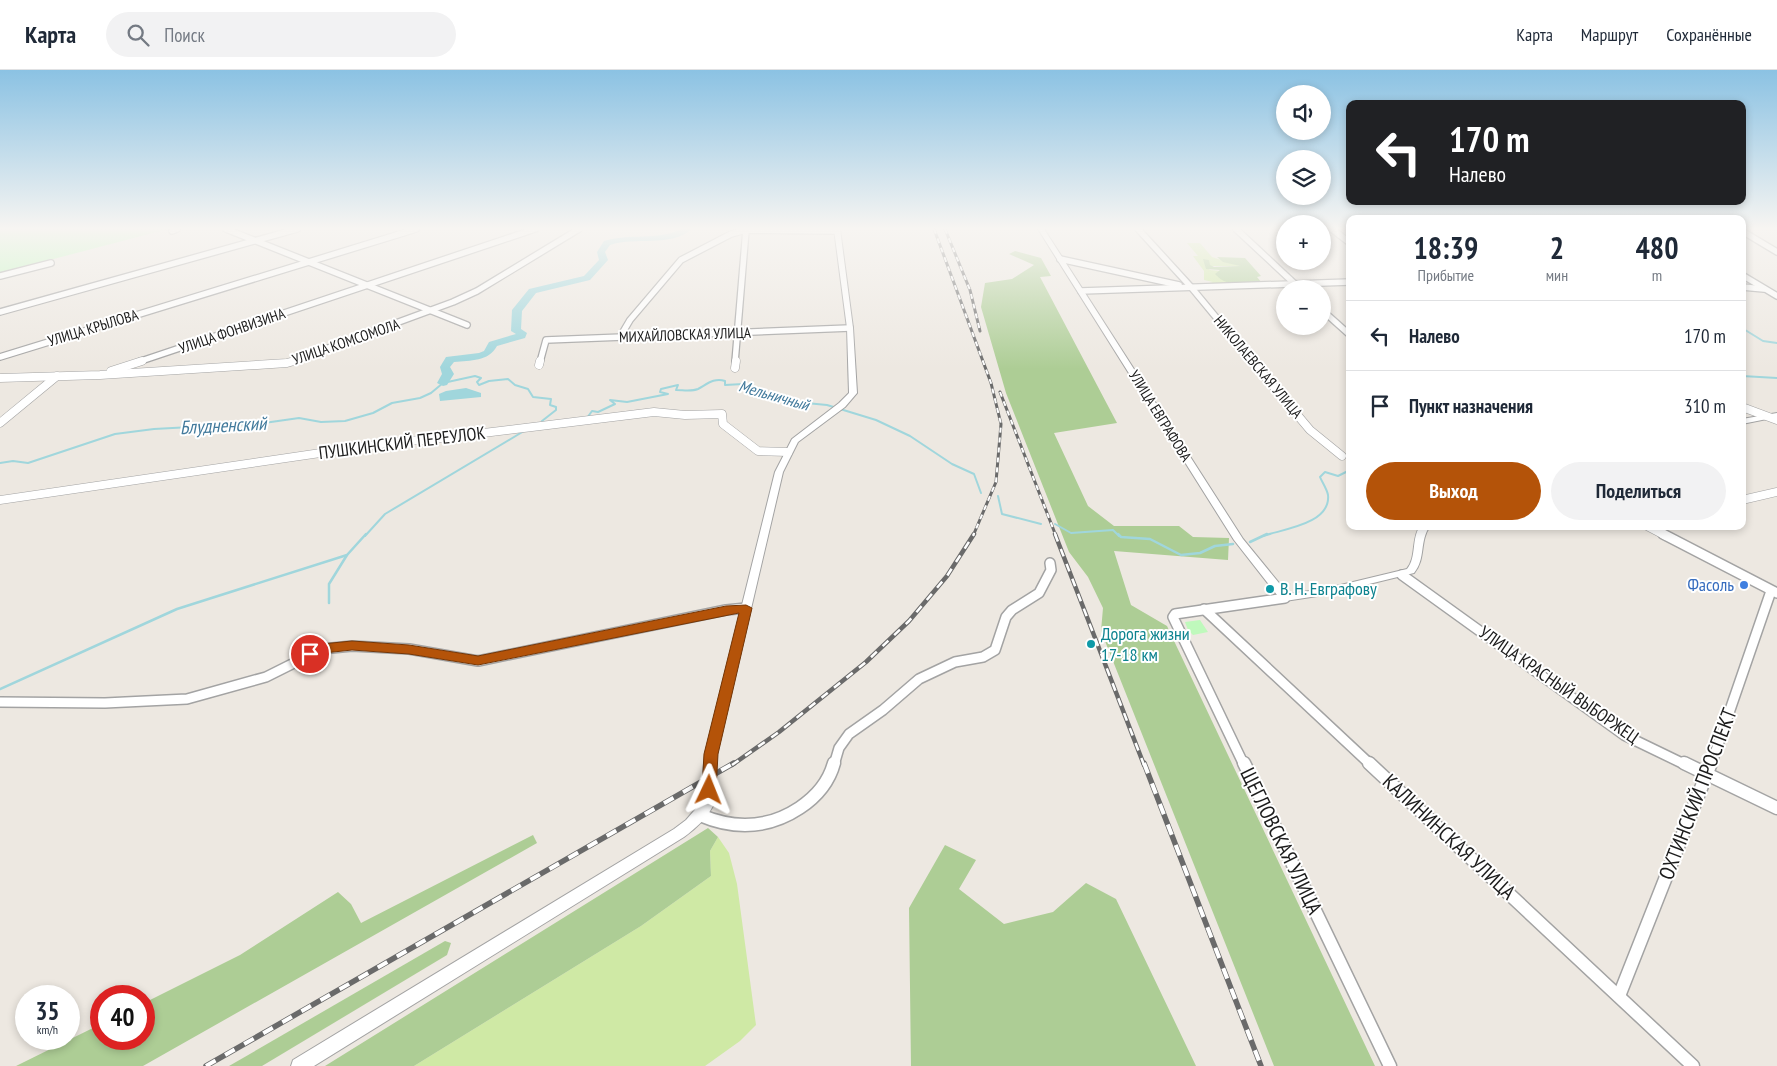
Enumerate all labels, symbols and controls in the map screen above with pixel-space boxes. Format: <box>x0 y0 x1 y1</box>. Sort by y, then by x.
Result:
search box <box>106 12 456 57</box>
text: Карта <box>25 19 76 50</box>
icon: search <box>124 21 152 49</box>
text: Поиск <box>164 23 205 47</box>
text: Карта <box>1516 23 1553 46</box>
text: Маршрут <box>1581 23 1638 46</box>
text: Сохранённые <box>1666 23 1752 46</box>
map controls <box>1276 85 1331 335</box>
button: sound <box>1276 85 1331 140</box>
text: 170 m <box>1449 116 1530 162</box>
icon: left <box>1366 120 1431 185</box>
button: layers <box>1276 150 1331 205</box>
text: Налево <box>1449 160 1506 188</box>
button: + <box>1276 215 1331 270</box>
text: 18:39 <box>1413 228 1478 267</box>
text: 2 <box>1550 228 1564 267</box>
text: 480 <box>1636 228 1679 267</box>
text: Прибытие <box>1418 265 1474 285</box>
text: мин <box>1546 265 1568 285</box>
text: m <box>1652 265 1662 285</box>
button: − <box>1276 280 1331 335</box>
street label: УЛИЦА ФОНВИЗИНА <box>176 303 288 358</box>
street label: УЛИЦА КРЫЛОВА <box>45 304 141 350</box>
street label: НИКОЛАЕВСКАЯ УЛИЦА <box>1210 311 1308 423</box>
street label: УЛИЦА КОМСОМОЛА <box>290 314 403 369</box>
icon: left <box>1366 322 1394 350</box>
street label: МИХАЙЛОВСКАЯ УЛИЦА <box>619 323 752 346</box>
text: Налево <box>1409 324 1460 348</box>
text: 170 m <box>1684 324 1726 348</box>
street label: УЛИЦА ЕВГРАФОВА <box>1125 367 1196 466</box>
water label: Мельничный <box>737 375 813 415</box>
icon: arrive <box>1366 392 1394 420</box>
text: Пункт назначения <box>1409 394 1533 418</box>
text: 310 m <box>1684 394 1726 418</box>
water label: Блудненский <box>179 411 269 439</box>
street label: ПУШКИНСКИЙ ПЕРЕУЛОК <box>317 421 487 464</box>
button: Выход <box>1366 462 1541 520</box>
button: Поделиться <box>1551 462 1726 520</box>
place label: Фасоль <box>1687 573 1734 596</box>
place label: В. Н. Евграфову <box>1280 577 1377 600</box>
marker: Фасоль <box>1738 579 1750 591</box>
marker: В. Н. Евграфову <box>1264 583 1276 595</box>
street label: УЛИЦА КРАСНЫЙ ВЫБОРЖЕЦ <box>1475 621 1644 749</box>
place label: Дорога жизни 17-18 км <box>1101 622 1190 666</box>
pin <box>289 633 331 675</box>
marker: Дорога жизни 17-18 км <box>1085 638 1097 650</box>
icon: arrive <box>296 640 324 668</box>
street label: ОХТИНСКИЙ ПРОСПЕКТ <box>1652 704 1743 883</box>
position arrow <box>682 763 734 815</box>
street label: ЩЕГЛОВСКАЯ УЛИЦА <box>1234 763 1329 919</box>
street label: КАЛИНИНСКАЯ УЛИЦА <box>1377 768 1522 905</box>
speed limit sign: 40 <box>90 985 155 1050</box>
text: 35 <box>36 995 59 1027</box>
text: km/h <box>37 1022 58 1037</box>

